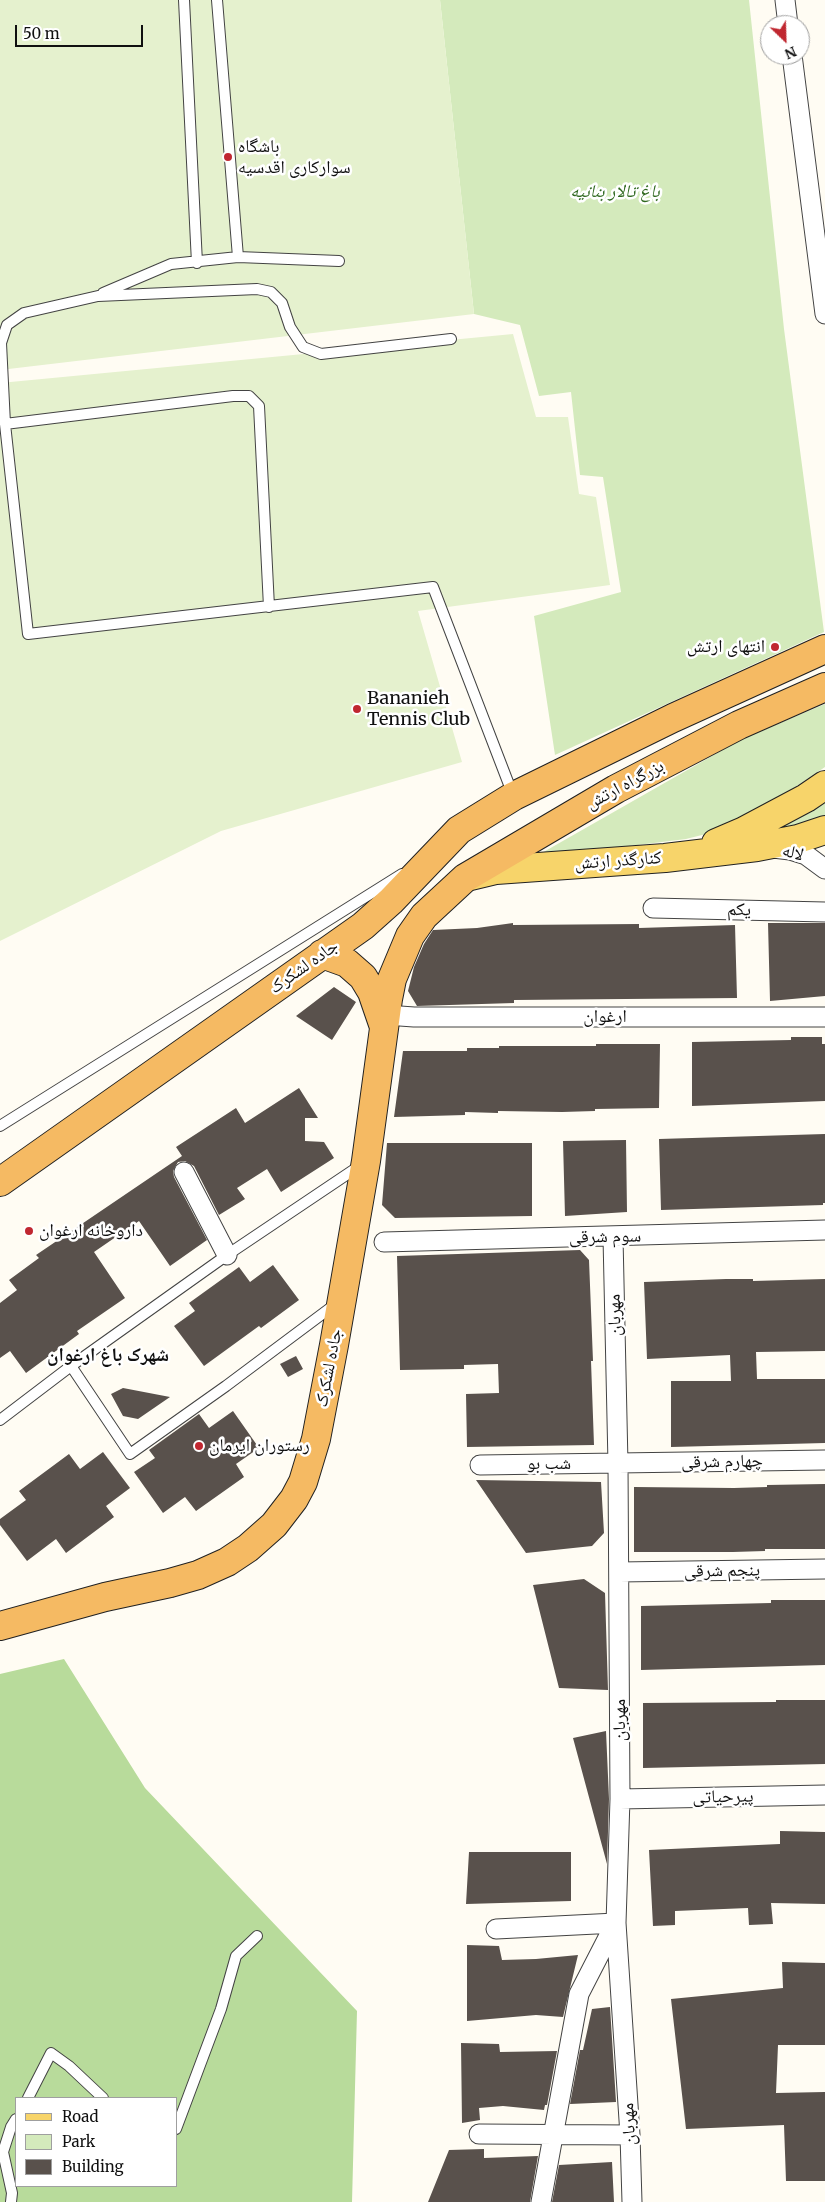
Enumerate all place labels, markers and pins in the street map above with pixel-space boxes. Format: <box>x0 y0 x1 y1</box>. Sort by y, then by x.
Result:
place label: باشگاه سوارکاری اقدسیه <box>238 136 351 178</box>
marker: باشگاه سوارکاری اقدسیه <box>222 151 234 163</box>
place label: انتهای ارتش <box>687 636 765 658</box>
marker: انتهای ارتش <box>769 641 781 653</box>
place label: Bananieh Tennis Club <box>367 688 470 731</box>
marker: Bananieh Tennis Club <box>351 703 363 715</box>
place label: داروخانه ارغوان <box>39 1220 143 1242</box>
marker: داروخانه ارغوان <box>23 1225 35 1237</box>
place label: رستوران ايرمان <box>209 1435 310 1457</box>
marker: رستوران ايرمان <box>193 1440 205 1452</box>

